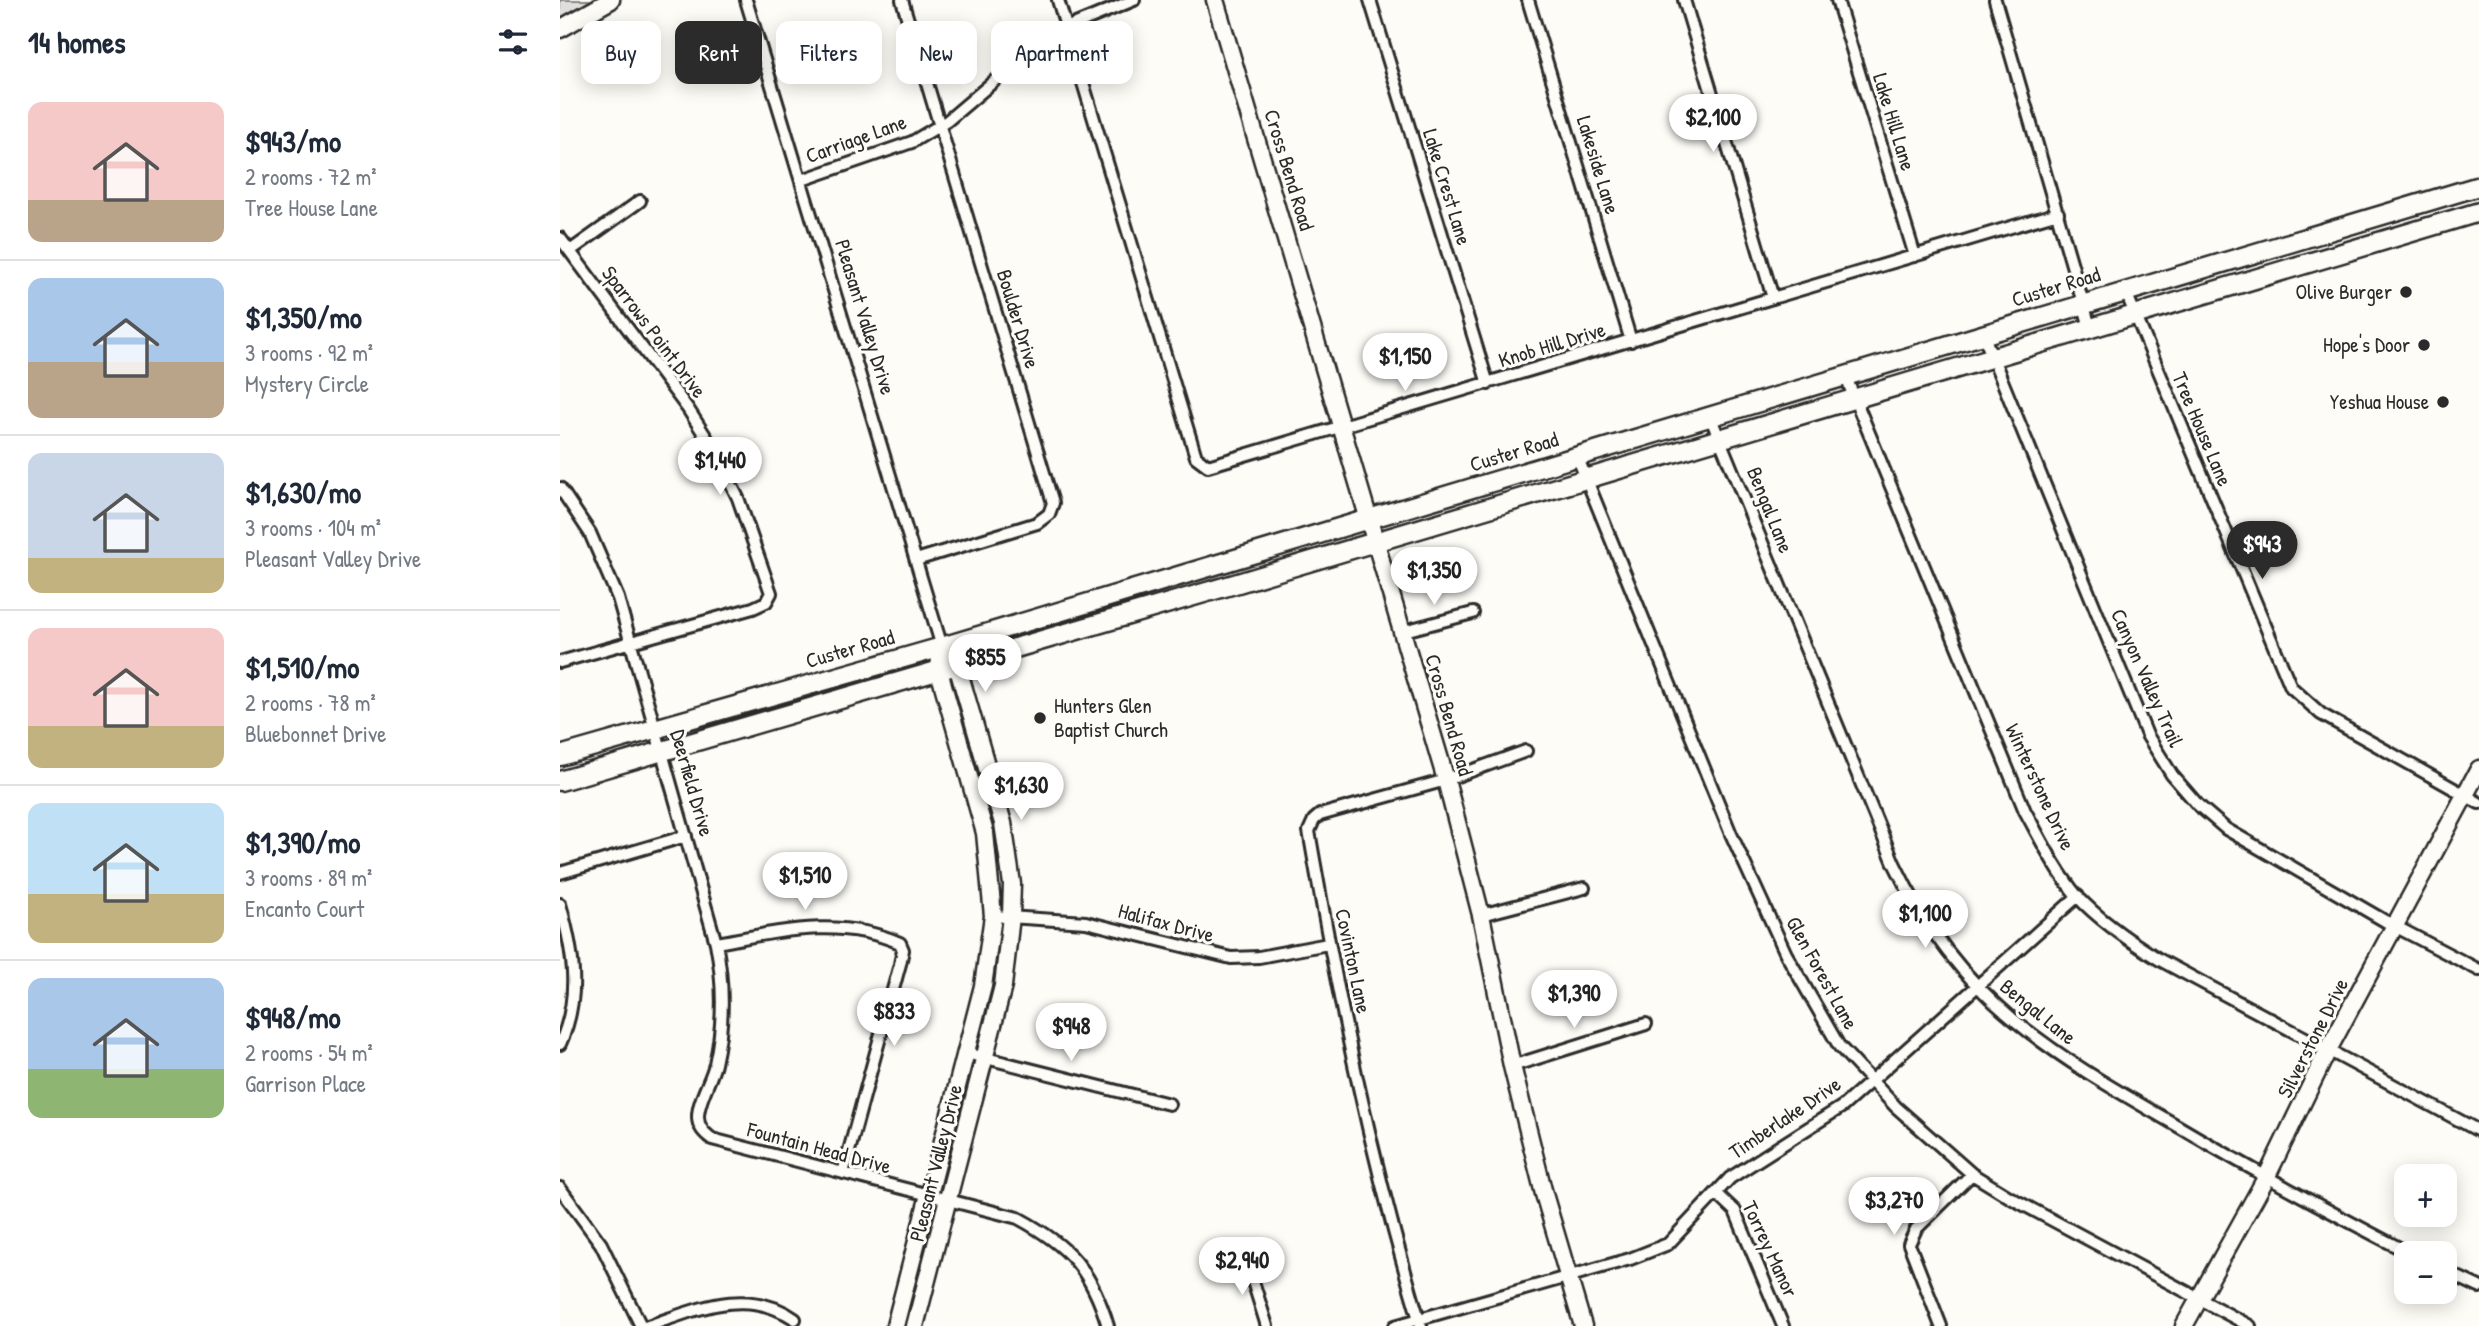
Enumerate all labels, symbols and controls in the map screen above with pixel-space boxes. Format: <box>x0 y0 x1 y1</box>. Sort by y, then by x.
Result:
chip: Buy <box>581 21 661 84</box>
chip: Rent <box>675 21 762 84</box>
chip: Filters <box>776 21 882 84</box>
chip: New <box>896 21 977 84</box>
chip: Apartment <box>991 21 1133 84</box>
text: 14 homes <box>28 22 126 62</box>
icon: filters <box>494 23 532 61</box>
street label: Lake Hill Lane <box>1866 70 1923 174</box>
pin: $2,100 <box>1656 94 1770 154</box>
text: $2,100 <box>1685 101 1741 132</box>
street label: Cross Bend Road <box>1257 106 1322 234</box>
street label: Carriage Lane <box>801 107 910 170</box>
street label: Lakeside Lane <box>1570 112 1627 217</box>
text: $943/mo <box>245 121 341 161</box>
street label: Lake Crest Lane <box>1416 125 1479 248</box>
icon: home <box>84 130 168 214</box>
text: 2 rooms · 72 m² <box>245 161 377 192</box>
text: Tree House Lane <box>245 192 378 223</box>
street label: Pleasant Valley Drive <box>828 236 903 398</box>
street label: Custer Road <box>2008 259 2104 314</box>
street label: Sparrows Point Drive <box>595 260 714 404</box>
street label: Boulder Drive <box>990 266 1047 372</box>
place label: Olive Burger <box>2296 277 2392 306</box>
marker: Olive Burger <box>2398 284 2414 300</box>
text: $1,350/mo <box>245 297 362 337</box>
icon: home <box>84 306 168 390</box>
street label: Knob Hill Drive <box>1495 315 1609 375</box>
place label: Hope's Door <box>2323 330 2410 359</box>
pin: $1,150 <box>1348 334 1462 393</box>
text: 3 rooms · 92 m² <box>245 337 373 368</box>
marker: Hope's Door <box>2416 337 2432 353</box>
text: $1,150 <box>1378 340 1432 371</box>
street label: Tree House Lane <box>2165 367 2240 490</box>
text: Mystery Circle <box>245 368 369 399</box>
place label: Yeshua House <box>2330 387 2429 416</box>
marker: Yeshua House <box>2435 394 2451 410</box>
street label: Custer Road <box>1466 424 1562 479</box>
pin: $1,440 <box>663 438 777 497</box>
text: $1,440 <box>694 444 746 475</box>
street label: Bengal Lane <box>1740 462 1801 557</box>
text: $1,630/mo <box>245 472 361 512</box>
icon: home <box>84 481 168 565</box>
text: 3 rooms · 104 m² <box>245 512 381 543</box>
pin: $943 <box>2221 522 2303 581</box>
text: $943 <box>2242 528 2282 559</box>
text: Pleasant Valley Drive <box>245 543 421 574</box>
pin: $1,350 <box>1377 548 1491 607</box>
text: $1,350 <box>1407 554 1462 585</box>
street label: Canyon Valley Trail <box>2104 604 2191 752</box>
street label: Custer Road <box>802 622 898 675</box>
pin: $855 <box>944 634 1026 694</box>
text: $855 <box>964 641 1006 672</box>
text: $1,510/mo <box>245 647 359 687</box>
street label: Cross Bend Road <box>1418 651 1481 779</box>
icon: home <box>84 656 168 740</box>
text: 2 rooms · 78 m² <box>245 687 376 718</box>
place label: Hunters Glen Baptist Church <box>1054 691 1168 744</box>
marker: Hunters Glen Baptist Church <box>1032 710 1048 726</box>
text: Bluebonnet Drive <box>245 718 386 749</box>
street label: Winterstone Drive <box>1998 719 2082 855</box>
street label: Deerfield Drive <box>663 726 722 840</box>
pin: $1,630 <box>964 762 1078 822</box>
text: $1,630 <box>994 769 1048 800</box>
text: $1,390/mo <box>245 822 360 862</box>
icon: home <box>84 831 168 915</box>
pin: $1,510 <box>748 852 862 912</box>
text: $1,510 <box>778 859 832 890</box>
text: 3 rooms · 89 m² <box>245 862 372 893</box>
pin: $1,100 <box>1868 890 1982 950</box>
text: Encanto Court <box>245 893 364 924</box>
street label: Halifax Drive <box>1115 896 1217 949</box>
text: $1,100 <box>1898 897 1952 928</box>
street label: Covinton Lane <box>1328 906 1379 1016</box>
street label: Glen Forest Lane <box>1779 911 1865 1035</box>
pin: $1,390 <box>1517 970 1631 1030</box>
street label: Bengal Lane <box>1994 972 2083 1051</box>
street label: Silverstone Drive <box>2270 973 2355 1103</box>
text: $1,390 <box>1547 977 1601 1008</box>
pin: $833 <box>853 988 935 1048</box>
text: $833 <box>873 995 915 1026</box>
text: $948/mo <box>245 997 341 1037</box>
pin: $948 <box>1030 1004 1112 1063</box>
icon: home <box>84 1006 168 1090</box>
text: $948 <box>1052 1010 1090 1041</box>
text: 2 rooms · 54 m² <box>245 1037 373 1068</box>
text: Garrison Place <box>245 1068 366 1099</box>
street label: Timberlake Drive <box>1723 1069 1846 1166</box>
street label: Pleasant Valley Drive <box>902 1081 969 1244</box>
street label: Fountain Head Drive <box>743 1114 894 1181</box>
map controls <box>2394 1164 2457 1304</box>
button: + <box>2394 1164 2457 1227</box>
pin: $3,270 <box>1837 1178 1951 1237</box>
text: $3,270 <box>1864 1184 1924 1215</box>
street label: Torrey Manor <box>1735 1196 1805 1302</box>
pin: $2,940 <box>1185 1238 1299 1297</box>
button: − <box>2394 1241 2457 1304</box>
text: $2,940 <box>1215 1244 1269 1275</box>

